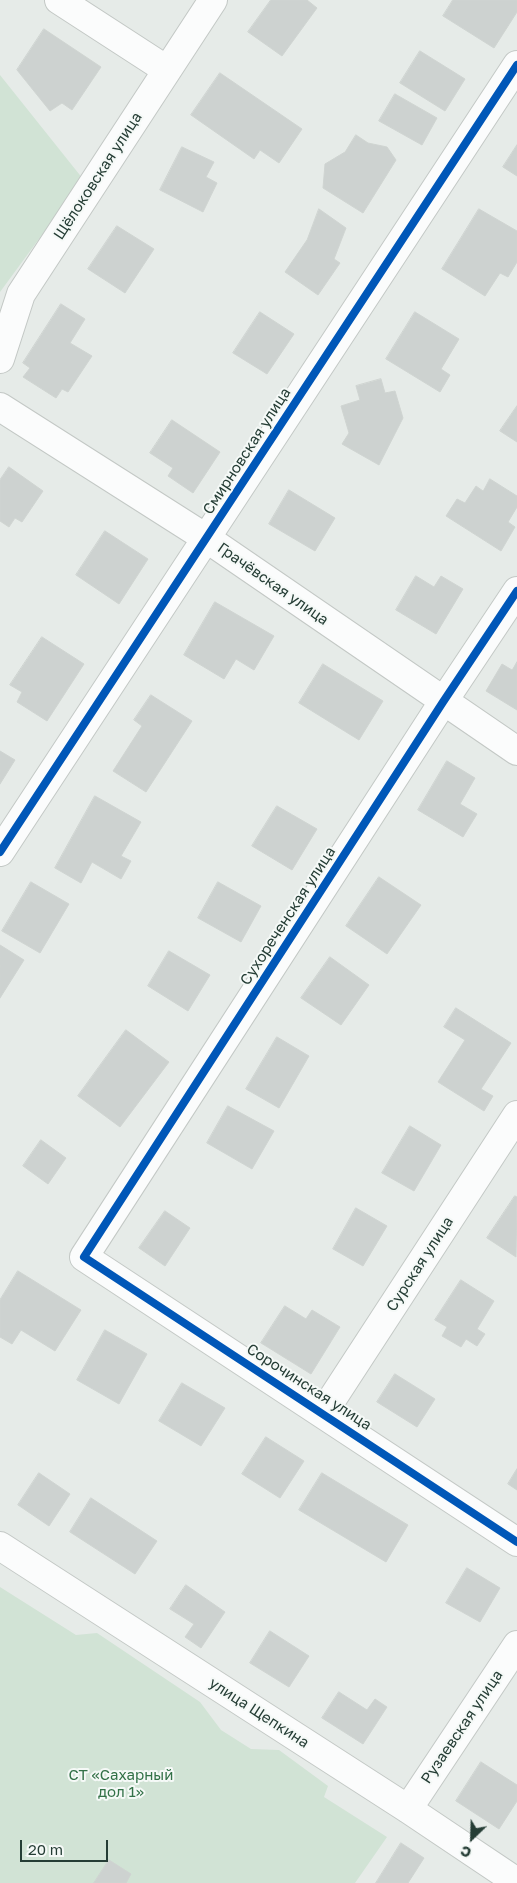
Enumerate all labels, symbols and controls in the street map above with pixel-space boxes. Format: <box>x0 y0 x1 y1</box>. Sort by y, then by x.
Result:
street label: Щёлоковская улица <box>50 109 146 243</box>
street label: Смирновская улица <box>199 384 295 518</box>
street label: Грачёвская улица <box>214 539 332 629</box>
street label: Сухореченская улица <box>237 844 339 988</box>
street label: Сурская улица <box>383 1213 457 1315</box>
street label: Сорочинская улица <box>243 1340 375 1434</box>
street label: Рузаевская улица <box>417 1667 507 1787</box>
street label: улица Щепкина <box>206 1674 312 1752</box>
park label: СТ «Сахарный дол 1» <box>69 1766 173 1801</box>
north arrow <box>447 1813 497 1863</box>
scale bar <box>22 1830 110 1862</box>
text: 20 m <box>28 1840 63 1858</box>
text: С <box>458 1842 474 1862</box>

